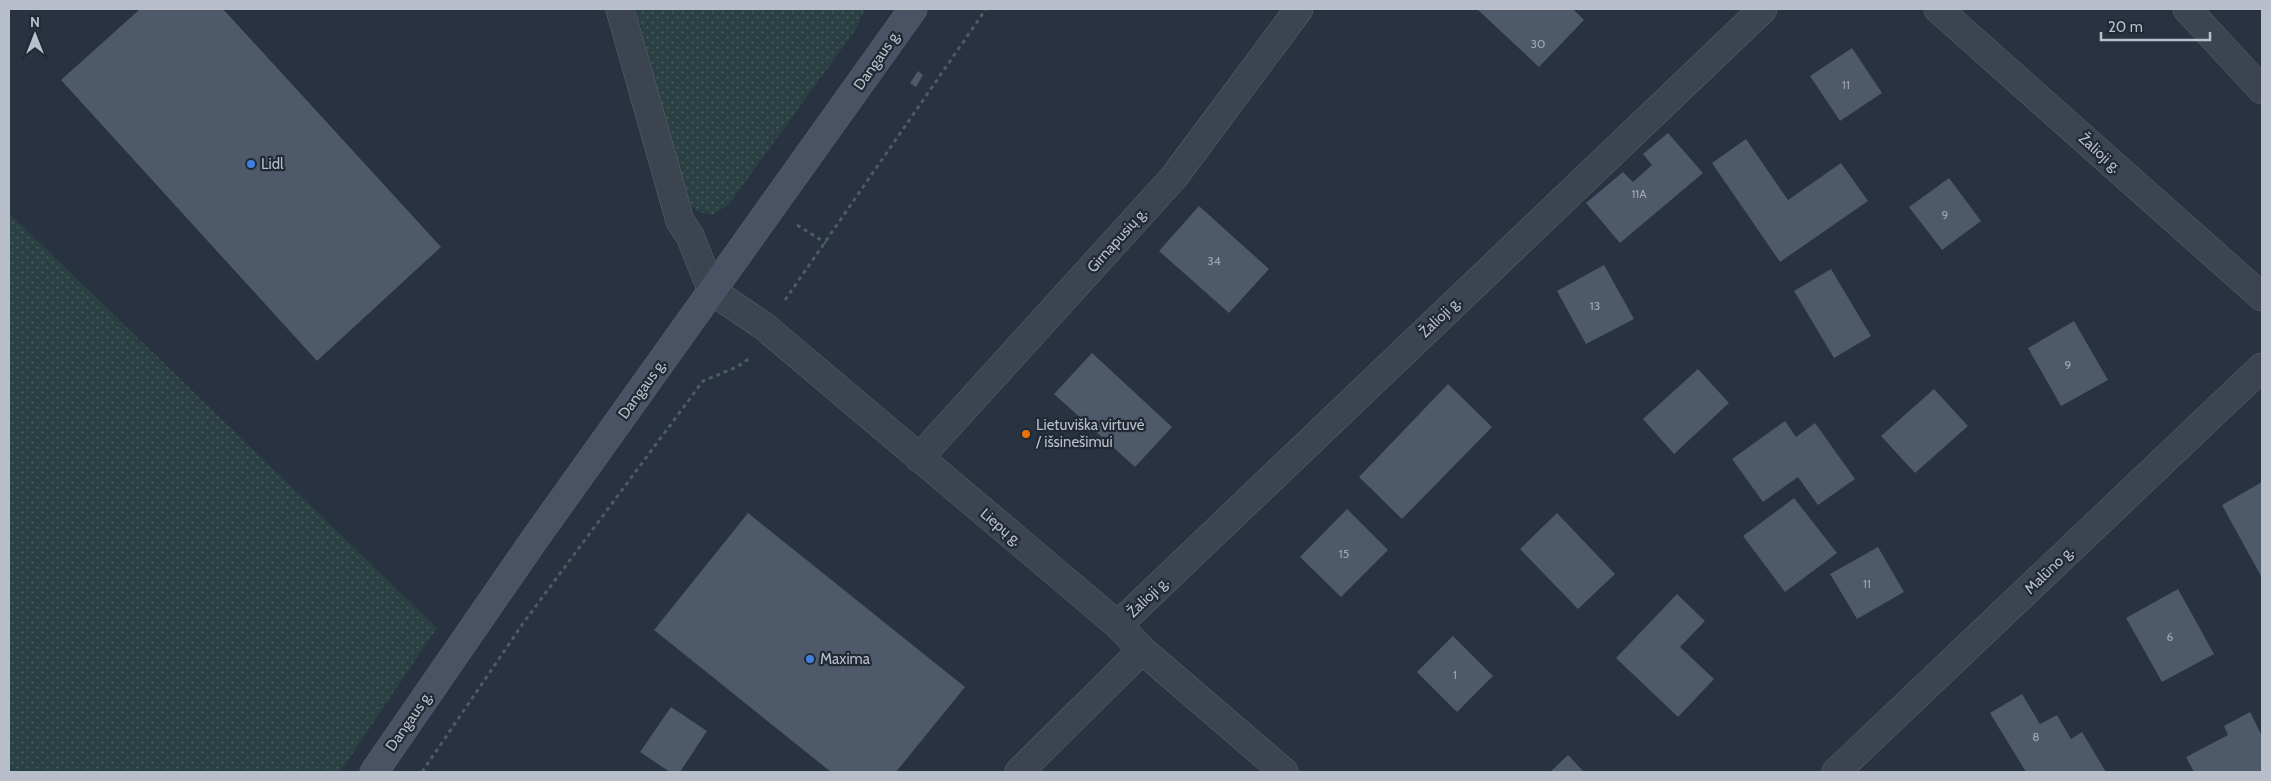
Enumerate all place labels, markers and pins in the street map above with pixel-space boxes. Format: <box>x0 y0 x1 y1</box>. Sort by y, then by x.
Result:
place label: Lidl <box>261 155 284 173</box>
marker: Lidl <box>245 158 257 170</box>
place label: Lietuviška virtuvė / išsinešimui <box>1035 416 1145 451</box>
marker: Lietuviška virtuvė / išsinešimui <box>1020 428 1032 440</box>
place label: Maxima <box>820 650 871 668</box>
marker: Maxima <box>804 653 816 665</box>

